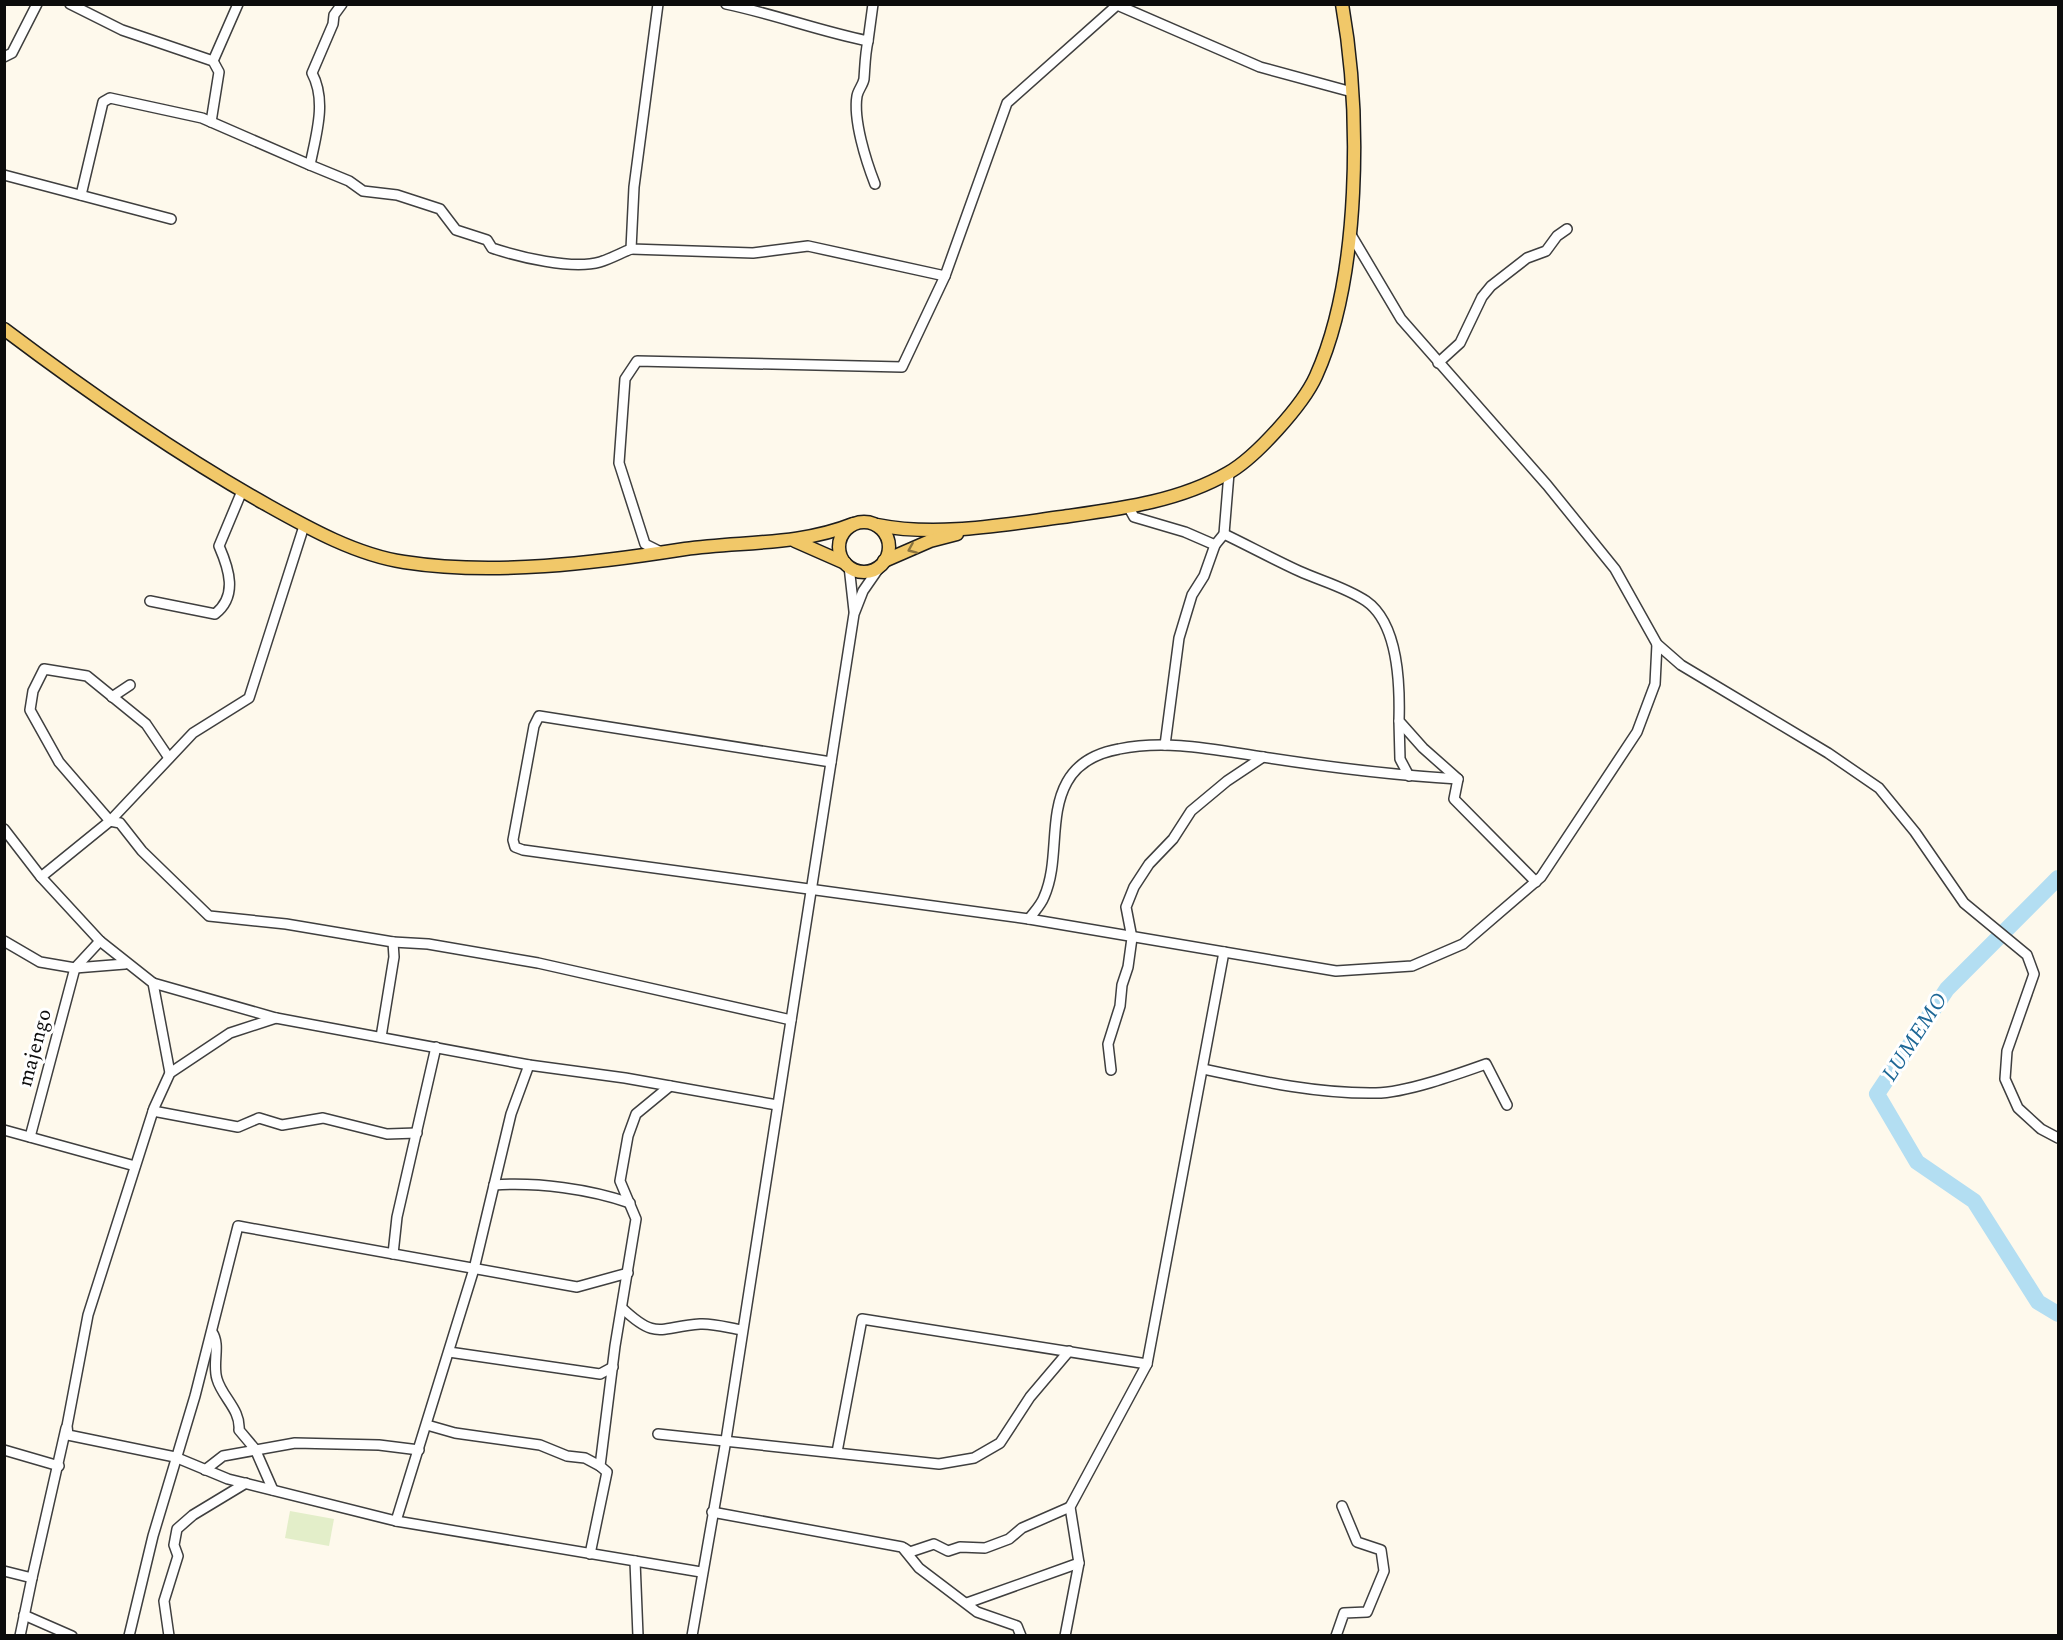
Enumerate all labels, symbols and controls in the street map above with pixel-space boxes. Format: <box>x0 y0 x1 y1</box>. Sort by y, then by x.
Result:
one-way arrow <box>908 541 919 553</box>
water label: LUMEMO <box>1874 986 1956 1088</box>
street label: majengo <box>9 1005 61 1091</box>

